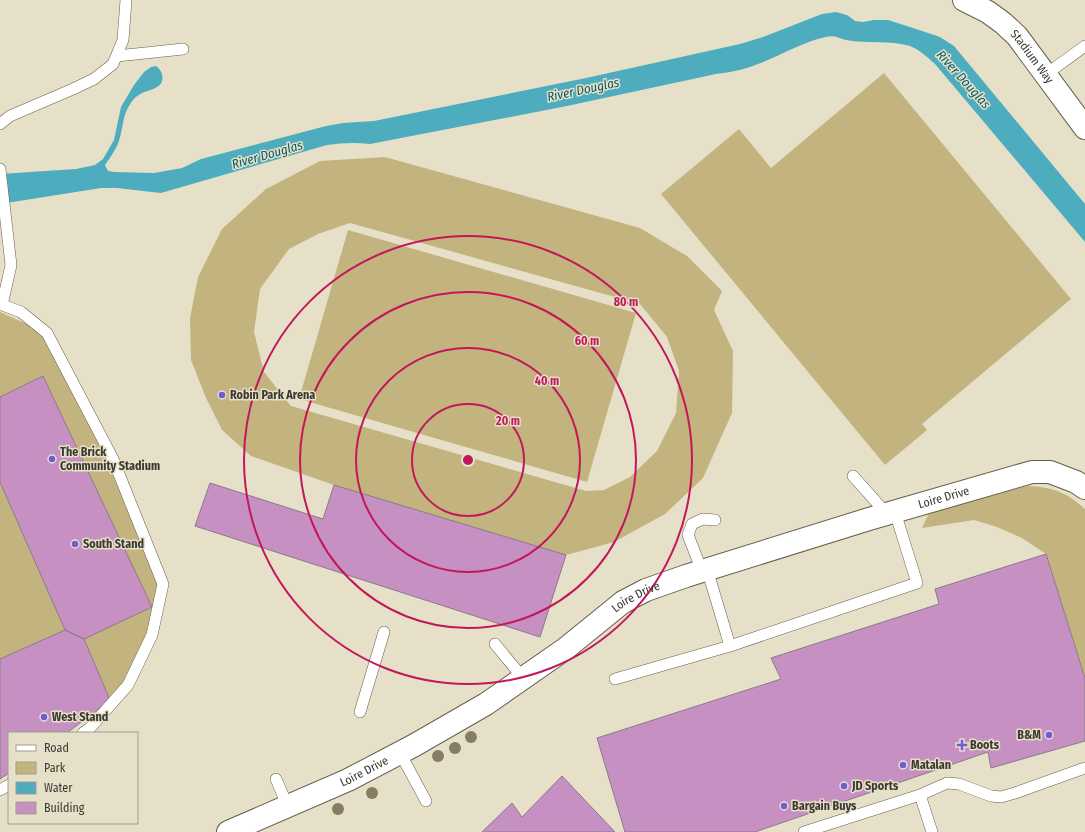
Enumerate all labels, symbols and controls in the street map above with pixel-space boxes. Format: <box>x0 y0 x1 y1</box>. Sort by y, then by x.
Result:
street label: Stadium Way <box>1008 27 1057 87</box>
water label: River Douglas <box>934 47 994 112</box>
water label: River Douglas <box>546 74 621 104</box>
water label: River Douglas <box>230 137 305 172</box>
text: 80 m <box>614 295 638 309</box>
text: 60 m <box>575 334 599 348</box>
text: 40 m <box>535 374 559 388</box>
place label: Robin Park Arena <box>230 388 315 402</box>
marker: Robin Park Arena <box>217 390 227 400</box>
text: 20 m <box>495 414 520 428</box>
place label: The Brick Community Stadium <box>60 445 160 473</box>
centre of rings <box>461 453 475 467</box>
marker: The Brick Community Stadium <box>47 454 57 464</box>
street label: Loire Drive <box>917 483 971 511</box>
place label: South Stand <box>83 537 144 551</box>
marker: South Stand <box>70 539 80 549</box>
street label: Loire Drive <box>609 579 662 615</box>
place label: West Stand <box>52 710 108 724</box>
marker: West Stand <box>39 712 49 722</box>
place label: B&M <box>1017 728 1041 742</box>
marker: B&M <box>1044 730 1054 740</box>
legend <box>8 732 138 824</box>
place label: Boots <box>970 738 1000 752</box>
marker: Boots <box>957 740 967 750</box>
text: Road <box>44 741 69 755</box>
street label: Loire Drive <box>338 753 391 790</box>
place label: Matalan <box>911 758 951 772</box>
marker: Matalan <box>898 760 908 770</box>
text: Park <box>44 761 66 775</box>
place label: JD Sports <box>851 779 899 793</box>
text: Water <box>44 781 73 795</box>
marker: JD Sports <box>839 781 849 791</box>
place label: Bargain Buys <box>792 799 857 813</box>
text: Building <box>44 801 85 815</box>
marker: Bargain Buys <box>779 801 789 811</box>

